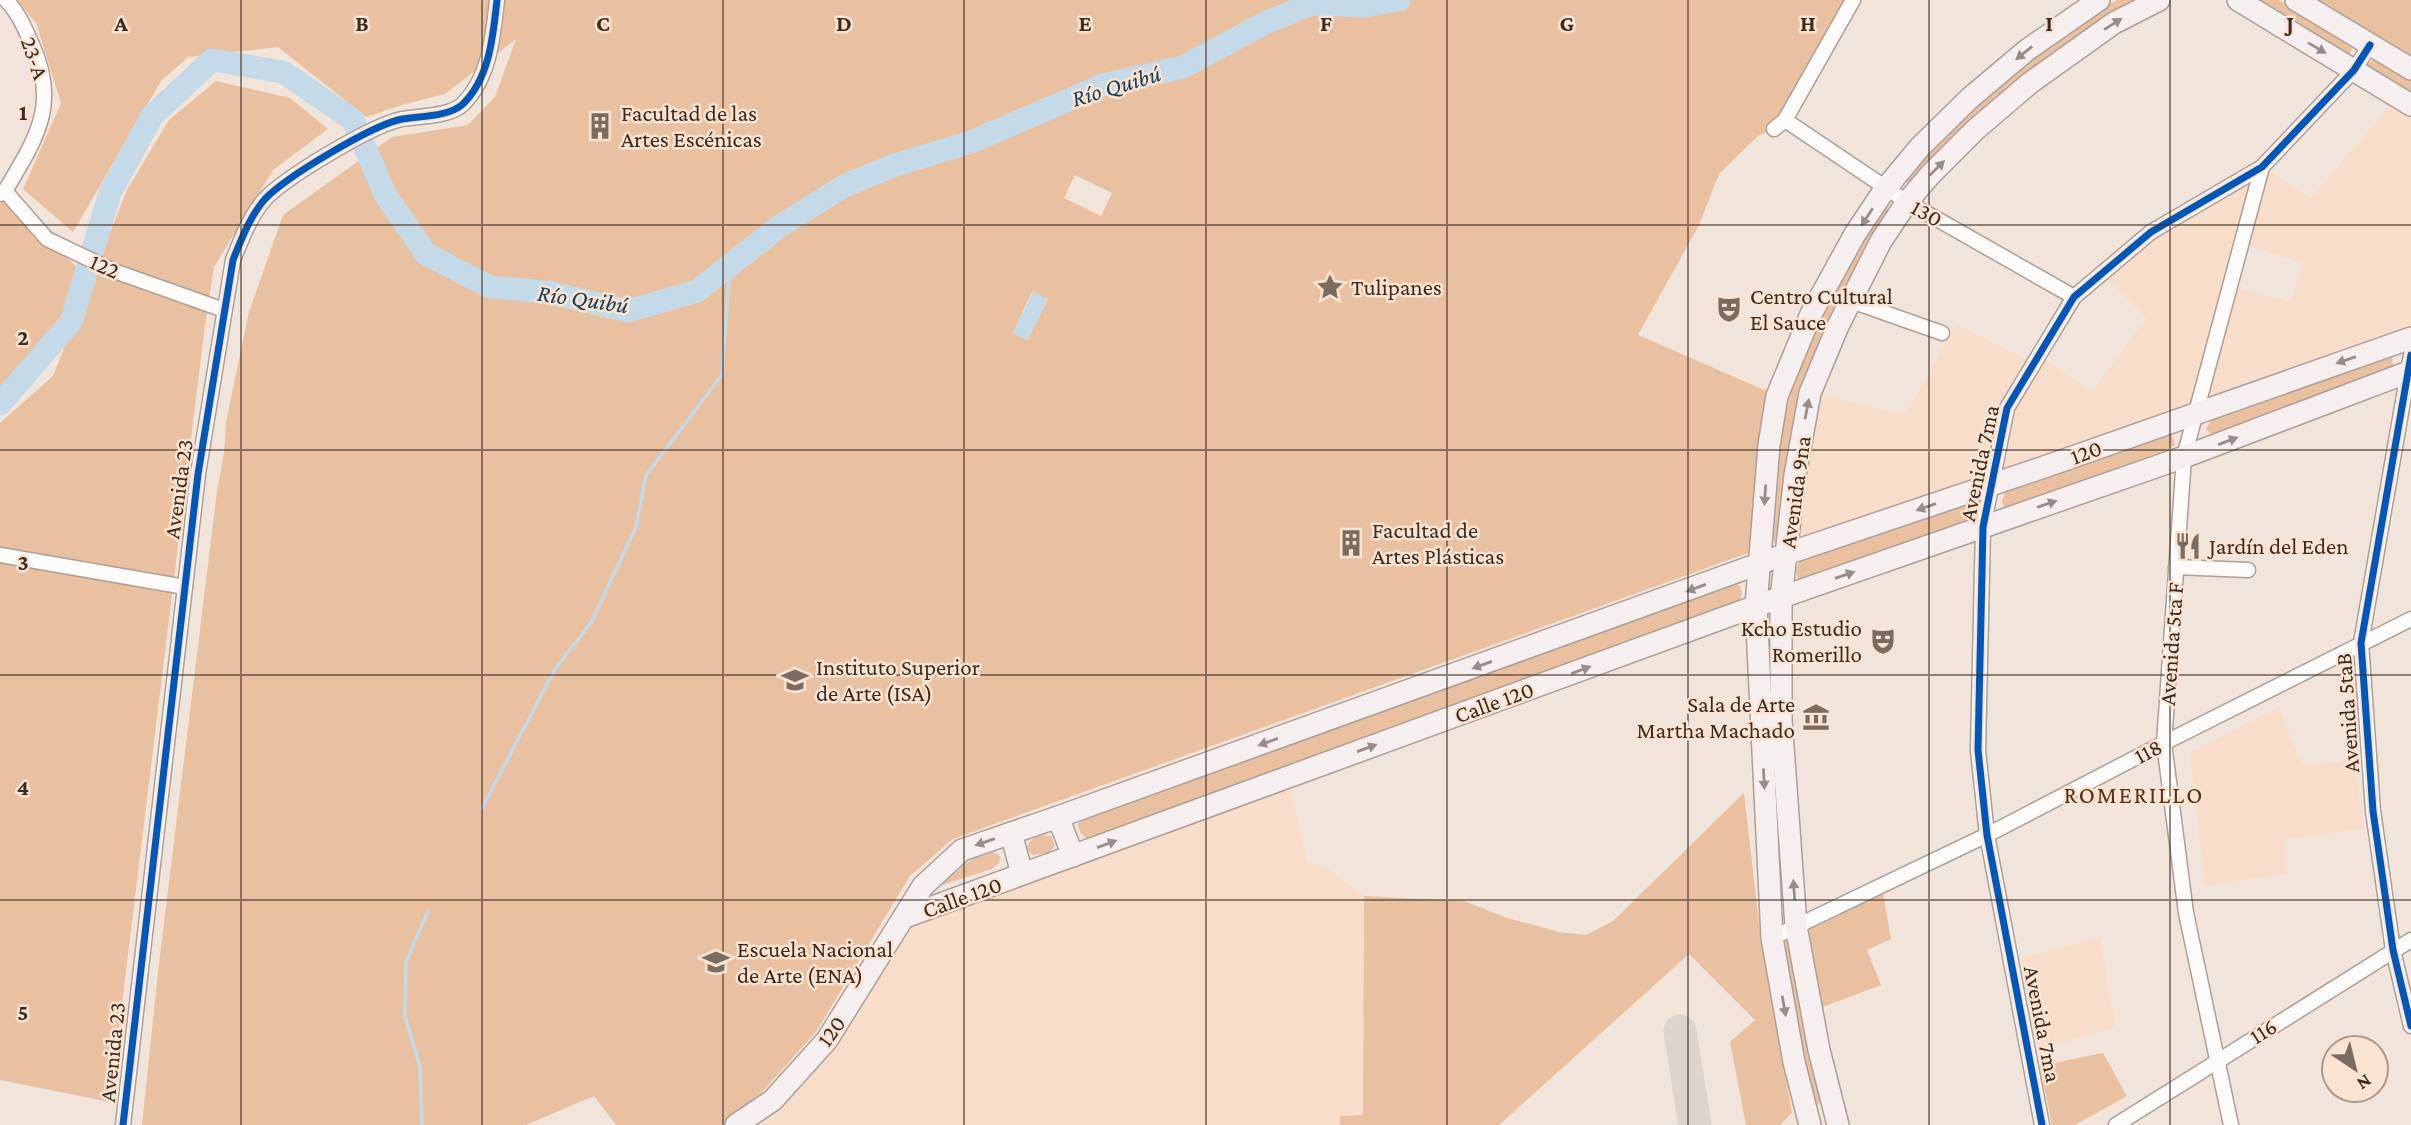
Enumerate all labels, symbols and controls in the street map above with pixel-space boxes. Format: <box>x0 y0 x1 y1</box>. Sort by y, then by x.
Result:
text: A <box>113 10 128 36</box>
text: B <box>355 10 369 36</box>
text: C <box>596 10 610 36</box>
text: D <box>836 10 852 36</box>
text: E <box>1078 10 1092 36</box>
text: F <box>1320 10 1332 36</box>
text: G <box>1560 10 1575 36</box>
text: H <box>1800 10 1816 36</box>
text: I <box>2045 10 2053 36</box>
text: J <box>2284 10 2294 36</box>
one-way arrow <box>2103 18 2122 31</box>
street label: 23-A <box>16 33 55 84</box>
one-way arrow <box>2308 41 2327 54</box>
one-way arrow <box>2015 46 2033 61</box>
water label: Río Quibú <box>1068 59 1164 112</box>
text: 1 <box>19 99 28 125</box>
place label: Facultad de las Artes Escénicas <box>621 100 762 152</box>
building icon: Facultad de las Artes Escénicas <box>585 111 615 141</box>
one-way arrow <box>1929 160 1945 177</box>
street label: 130 <box>1907 194 1947 232</box>
one-way arrow <box>1860 207 1873 226</box>
street label: 122 <box>86 248 124 284</box>
place icon: Tulipanes <box>1315 272 1345 302</box>
place label: Tulipanes <box>1351 274 1442 300</box>
water label: Río Quibú <box>536 279 630 318</box>
place label: Centro Cultural El Sauce <box>1750 283 1893 335</box>
theatre icon: Centro Cultural El Sauce <box>1714 294 1744 324</box>
text: 2 <box>17 324 29 350</box>
one-way arrow <box>2336 355 2357 366</box>
one-way arrow <box>1802 398 1813 420</box>
street label: Avenida 7ma <box>1954 402 2004 523</box>
street label: Avenida 9na <box>1774 434 1816 550</box>
street label: 120 <box>2067 434 2105 470</box>
one-way arrow <box>2217 435 2238 446</box>
street label: Avenida 23 <box>158 437 198 541</box>
one-way arrow <box>1759 484 1770 506</box>
one-way arrow <box>2037 498 2058 509</box>
one-way arrow <box>1915 502 1936 513</box>
place label: Facultad de Artes Plásticas <box>1372 517 1504 569</box>
building icon: Facultad de Artes Plásticas <box>1336 528 1366 558</box>
restaurant icon: Jardín del Eden <box>2173 531 2203 561</box>
place label: Jardín del Eden <box>2207 533 2349 559</box>
text: 3 <box>17 549 29 575</box>
one-way arrow <box>1835 569 1856 580</box>
street label: Avenida 5ta F <box>2154 582 2188 706</box>
one-way arrow <box>1686 583 1707 594</box>
place label: Kcho Estudio Romerillo <box>1741 615 1862 667</box>
theatre icon: Kcho Estudio Romerillo <box>1868 626 1898 656</box>
street label: Avenida 5taB <box>2330 652 2364 774</box>
place label: Instituto Superior de Arte (ISA) <box>816 654 980 707</box>
one-way arrow <box>1472 660 1493 671</box>
one-way arrow <box>1570 664 1591 675</box>
school or university icon: Instituto Superior de Arte (ISA) <box>780 665 810 695</box>
street label: Calle 120 <box>1451 676 1537 728</box>
place label: Sala de Arte Martha Machado <box>1636 691 1795 743</box>
museum icon: Sala de Arte Martha Machado <box>1801 702 1831 732</box>
street label: 118 <box>2130 733 2166 769</box>
one-way arrow <box>1258 736 1279 747</box>
one-way arrow <box>1356 743 1377 754</box>
one-way arrow <box>1759 769 1770 791</box>
text: 4 <box>17 774 29 800</box>
district label: ROMERILLO <box>2064 781 2204 808</box>
one-way arrow <box>974 837 995 848</box>
one-way arrow <box>1096 838 1117 849</box>
street label: Calle 120 <box>919 871 1005 923</box>
one-way arrow <box>1788 879 1799 901</box>
place label: Escuela Nacional de Arte (ENA) <box>737 936 893 989</box>
school or university icon: Escuela Nacional de Arte (ENA) <box>701 947 731 977</box>
street label: Avenida 7ma <box>2019 964 2067 1085</box>
one-way arrow <box>1779 995 1790 1017</box>
text: 5 <box>17 999 29 1025</box>
street label: Avenida 23 <box>94 1001 130 1103</box>
street label: 120 <box>811 1011 851 1051</box>
street label: 116 <box>2245 1013 2281 1049</box>
north arrow <box>2320 1034 2390 1104</box>
text: N <box>2353 1070 2376 1095</box>

